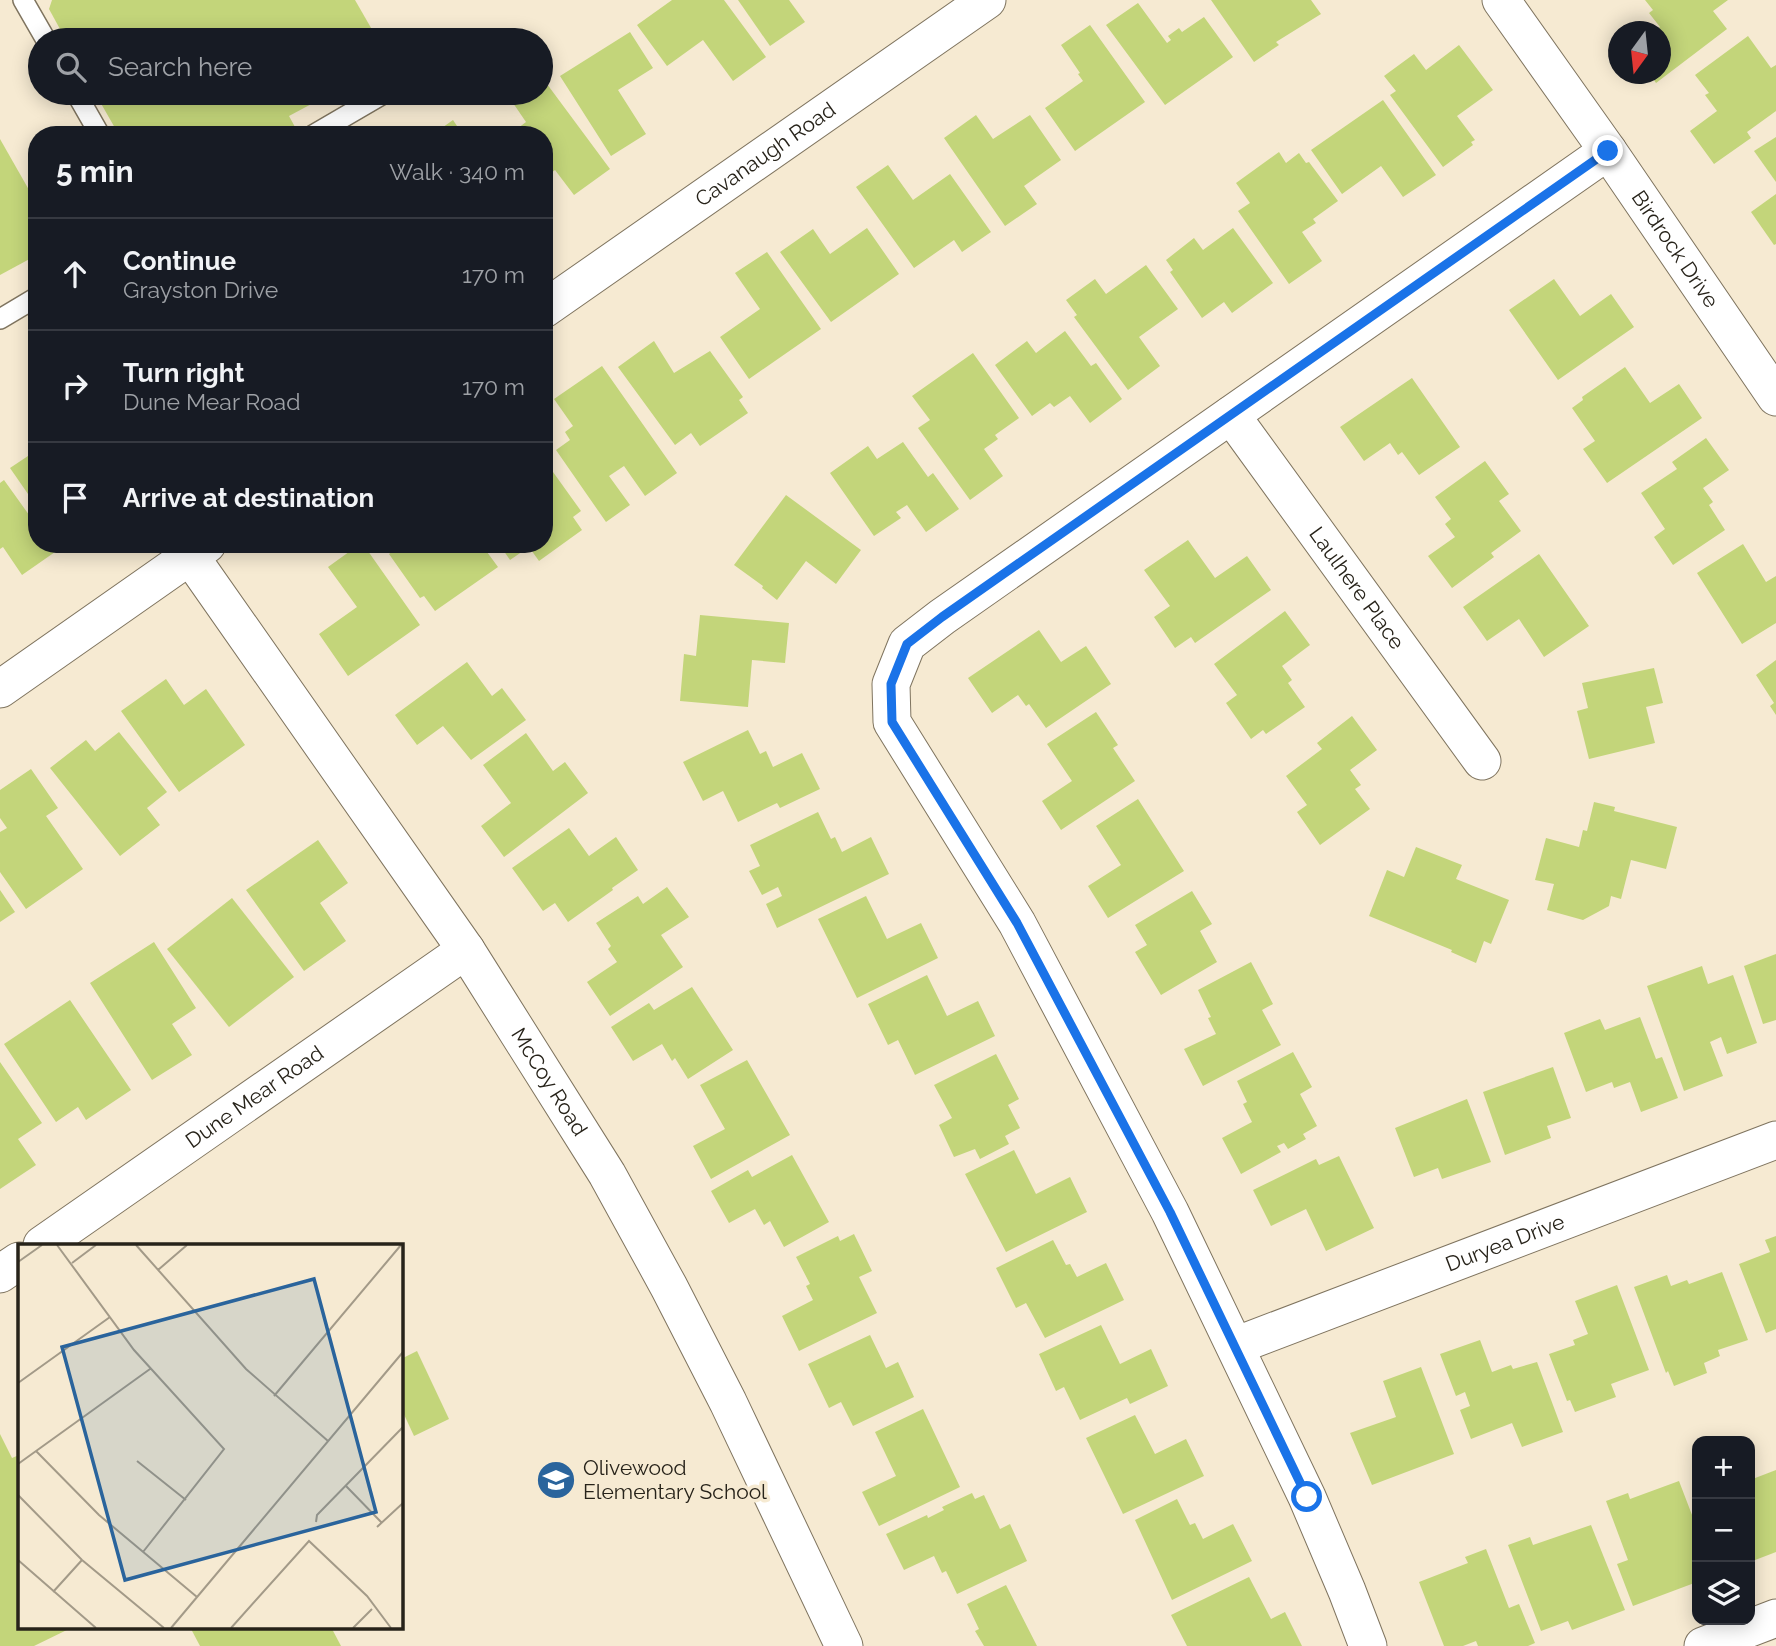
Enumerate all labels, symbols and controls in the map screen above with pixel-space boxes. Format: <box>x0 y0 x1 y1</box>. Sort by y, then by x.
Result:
north arrow <box>1608 21 1671 84</box>
search box <box>28 28 553 105</box>
icon: search <box>52 48 90 86</box>
text: Search here <box>108 52 252 82</box>
street label: Cavanaugh Road <box>690 97 840 212</box>
route end <box>1592 135 1623 166</box>
text: 5 min <box>56 154 134 189</box>
text: Walk · 340 m <box>389 158 525 185</box>
street label: Birdrock Drive <box>1627 186 1724 312</box>
text: Continue <box>123 246 236 276</box>
icon: ahead <box>56 255 94 293</box>
text: 170 m <box>462 261 525 288</box>
text: Grayston Drive <box>123 276 278 303</box>
text: Turn right <box>123 358 244 388</box>
icon: right <box>56 367 94 405</box>
text: 170 m <box>462 373 525 400</box>
text: Dune Mear Road <box>123 388 300 415</box>
icon: arrive <box>56 479 94 517</box>
text: Arrive at destination <box>123 483 374 513</box>
street label: Laulhere Place <box>1304 522 1410 654</box>
street label: McCoy Road <box>506 1023 593 1140</box>
street label: Dune Mear Road <box>181 1040 328 1153</box>
street label: Duryea Drive <box>1442 1209 1568 1277</box>
inset map <box>18 1244 402 1628</box>
map controls <box>1692 1436 1755 1625</box>
button: + <box>1692 1436 1755 1499</box>
place label: Olivewood Elementary School <box>583 1455 767 1504</box>
school or university icon: Olivewood Elementary School <box>535 1459 577 1501</box>
route start <box>1291 1481 1322 1512</box>
button: − <box>1692 1499 1755 1562</box>
button: layers <box>1692 1562 1755 1625</box>

